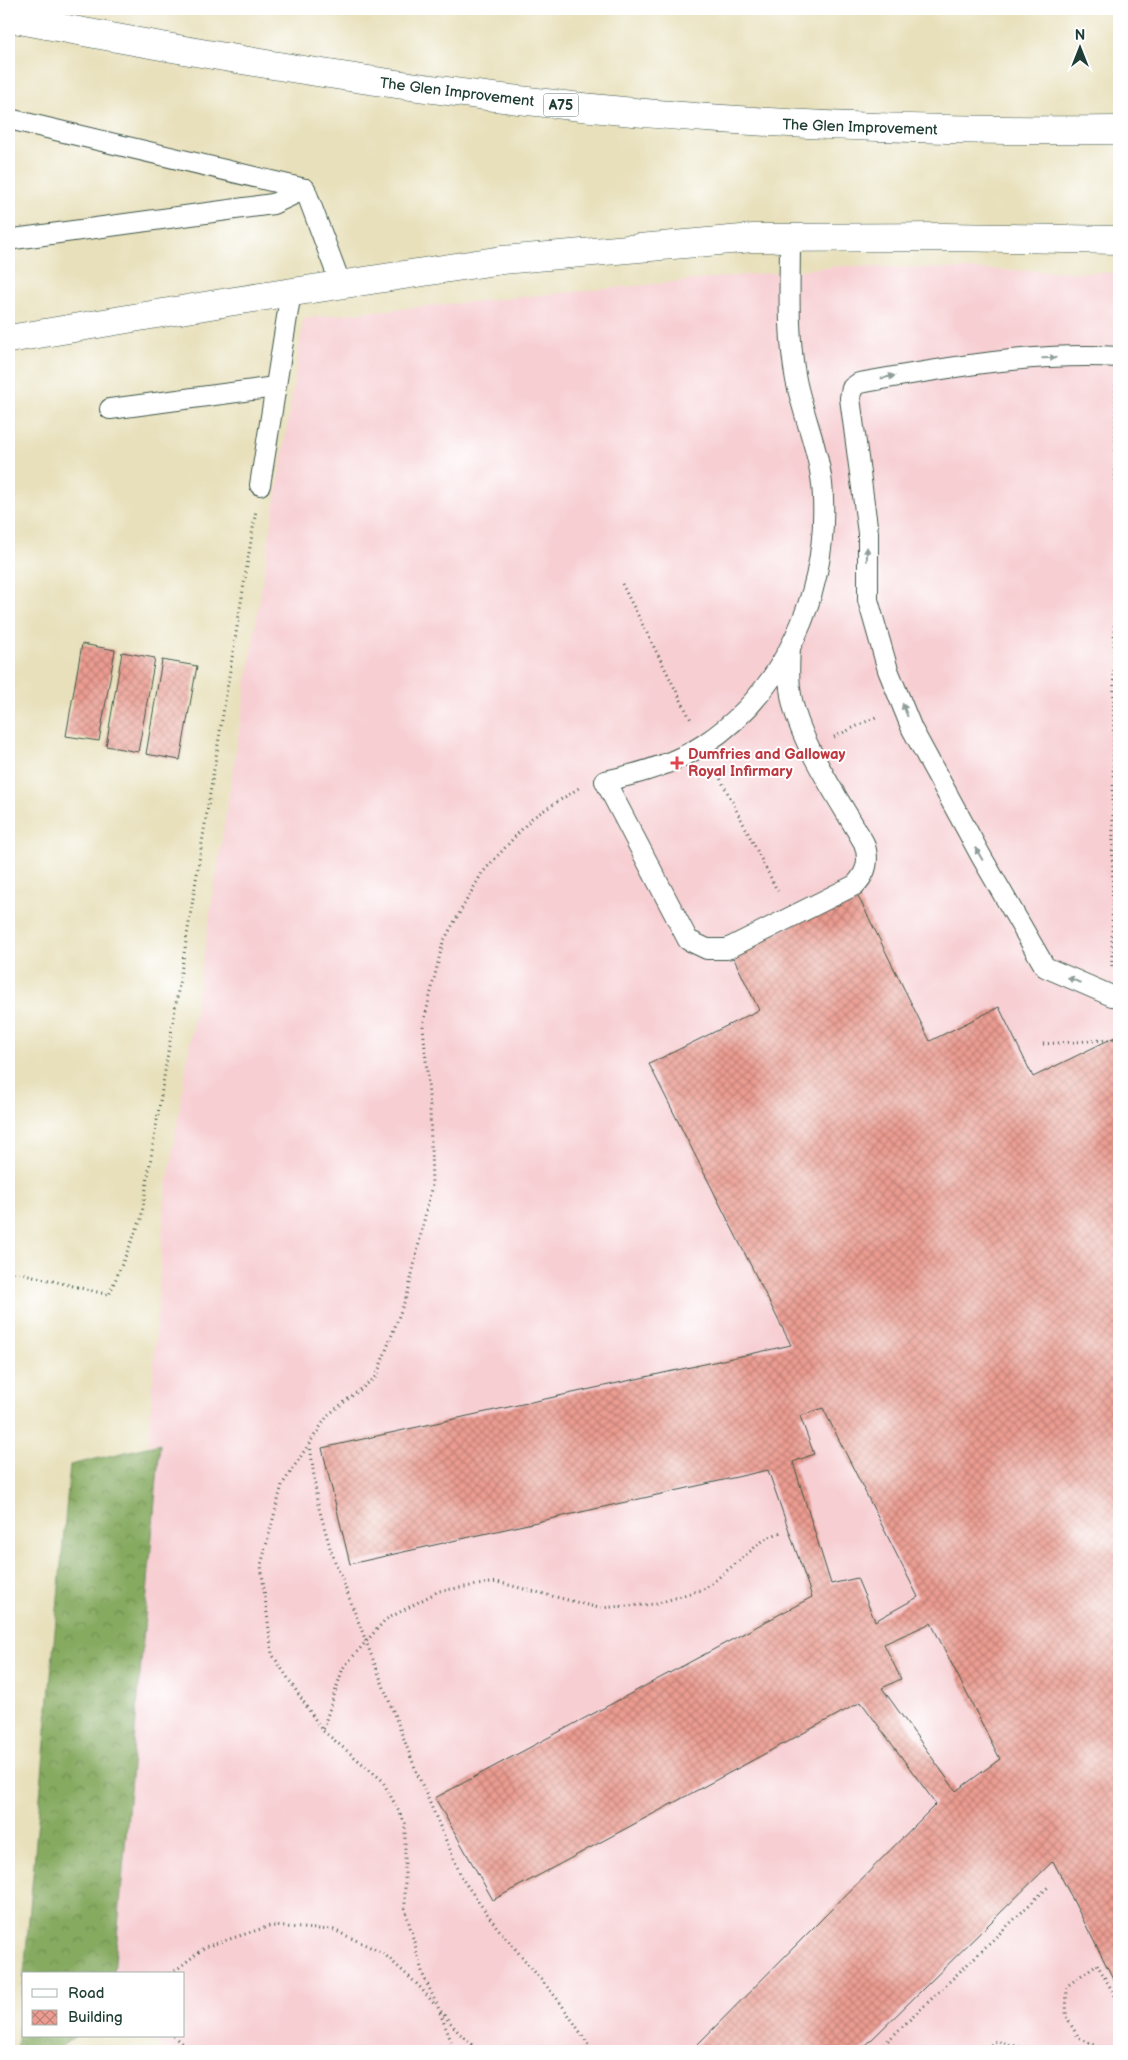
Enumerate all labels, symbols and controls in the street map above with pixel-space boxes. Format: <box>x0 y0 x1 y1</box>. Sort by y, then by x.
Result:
north arrow <box>1056 22 1106 72</box>
text: N <box>1075 27 1085 44</box>
street label: The Glen Improvement <box>379 74 536 111</box>
road number: A75 <box>544 94 578 116</box>
street label: The Glen Improvement <box>782 115 938 140</box>
one-way arrow <box>1042 354 1058 362</box>
one-way arrow <box>881 373 897 381</box>
one-way arrow <box>863 545 871 561</box>
one-way arrow <box>901 702 909 717</box>
place label: Dumfries and Galloway Royal Infirmary <box>688 745 846 781</box>
marker: Dumfries and Galloway Royal Infirmary <box>670 756 684 770</box>
one-way arrow <box>975 847 984 861</box>
one-way arrow <box>1067 975 1081 983</box>
legend <box>22 1972 185 2038</box>
text: Road <box>68 1984 104 2003</box>
text: Building <box>68 2008 123 2027</box>

